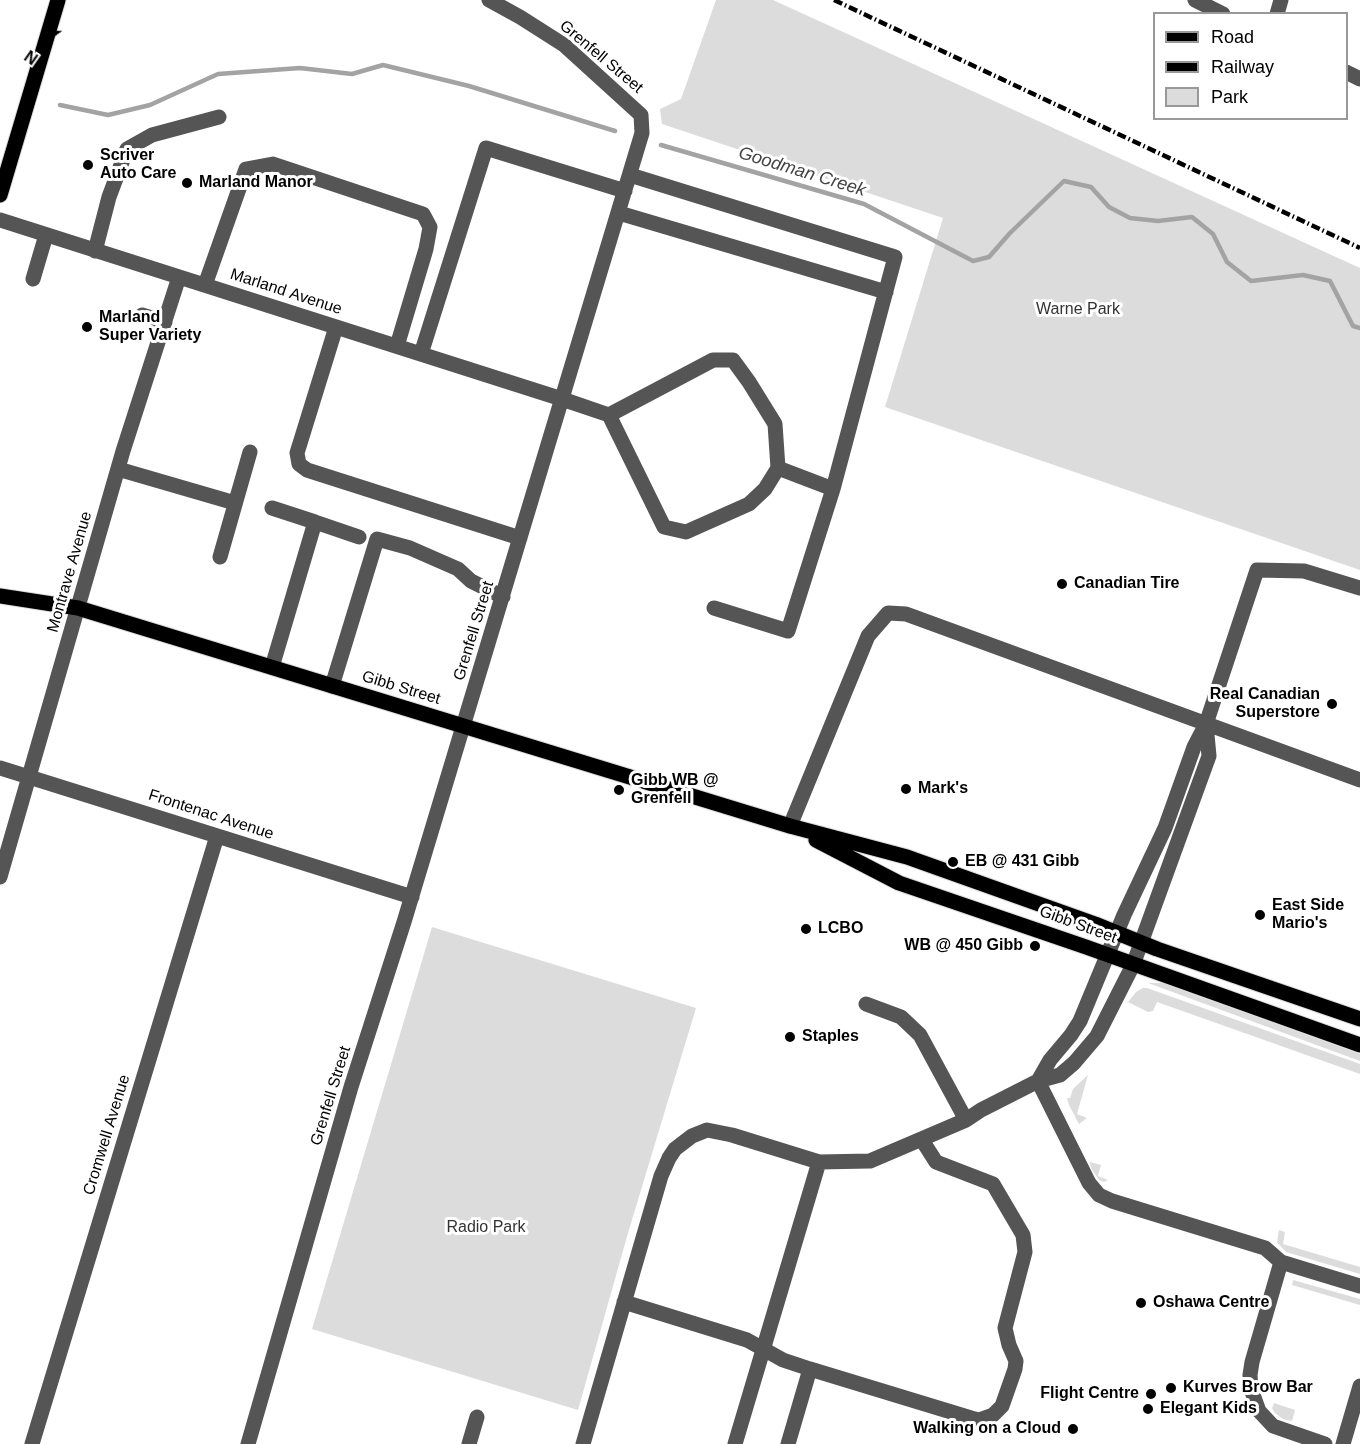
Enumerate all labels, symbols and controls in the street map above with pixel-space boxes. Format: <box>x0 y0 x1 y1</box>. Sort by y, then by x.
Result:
north arrow <box>12 12 72 72</box>
legend <box>1153 12 1348 120</box>
street label: Grenfell Street <box>555 16 647 98</box>
text: Road <box>1211 27 1254 47</box>
text: N <box>22 47 41 67</box>
text: Railway <box>1211 57 1274 77</box>
text: Park <box>1211 87 1248 107</box>
water label: Goodman Creek <box>736 142 868 202</box>
place label: Scriver Auto Care <box>100 146 176 184</box>
marker: Scriver Auto Care <box>81 158 95 172</box>
place label: Marland Manor <box>199 173 313 193</box>
marker: Marland Manor <box>180 176 194 190</box>
street label: Marland Avenue <box>228 265 344 319</box>
park label: Warne Park <box>1036 300 1120 320</box>
place label: Marland Super Variety <box>99 308 201 346</box>
marker: Marland Super Variety <box>80 320 94 334</box>
street label: Montrave Avenue <box>44 509 96 635</box>
place label: Canadian Tire <box>1074 574 1180 594</box>
marker: Canadian Tire <box>1055 577 1069 591</box>
street label: Grenfell Street <box>450 579 498 683</box>
street label: Gibb Street <box>359 667 443 709</box>
place label: Real Canadian Superstore <box>1210 685 1320 723</box>
marker: Real Canadian Superstore <box>1325 697 1339 711</box>
place label: Gibb WB @ Grenfell <box>631 771 719 809</box>
place label: Mark's <box>918 779 968 799</box>
marker: Mark's <box>899 782 913 796</box>
marker: Gibb WB @ Grenfell <box>612 783 626 797</box>
street label: Frontenac Avenue <box>146 786 276 844</box>
place label: EB @ 431 Gibb <box>965 852 1079 872</box>
marker: EB @ 431 Gibb <box>946 855 960 869</box>
place label: East Side Mario's <box>1272 896 1344 934</box>
street label: Gibb Street <box>1037 902 1119 948</box>
marker: East Side Mario's <box>1253 908 1267 922</box>
place label: LCBO <box>818 919 863 939</box>
marker: LCBO <box>799 922 813 936</box>
place label: WB @ 450 Gibb <box>904 936 1023 956</box>
marker: WB @ 450 Gibb <box>1028 939 1042 953</box>
place label: Staples <box>802 1027 859 1047</box>
marker: Staples <box>783 1030 797 1044</box>
street label: Grenfell Street <box>307 1044 355 1148</box>
street label: Cromwell Avenue <box>80 1072 134 1198</box>
park label: Radio Park <box>446 1218 526 1238</box>
place label: Oshawa Centre <box>1153 1293 1269 1313</box>
marker: Oshawa Centre <box>1134 1296 1148 1310</box>
place label: Kurves Brow Bar <box>1183 1378 1313 1398</box>
marker: Kurves Brow Bar <box>1164 1381 1178 1395</box>
place label: Flight Centre <box>1040 1384 1139 1404</box>
marker: Flight Centre <box>1144 1387 1158 1401</box>
place label: Elegant Kids <box>1160 1399 1257 1419</box>
marker: Elegant Kids <box>1141 1402 1155 1416</box>
place label: Walking on a Cloud <box>913 1419 1061 1439</box>
marker: Walking on a Cloud <box>1066 1422 1080 1436</box>

